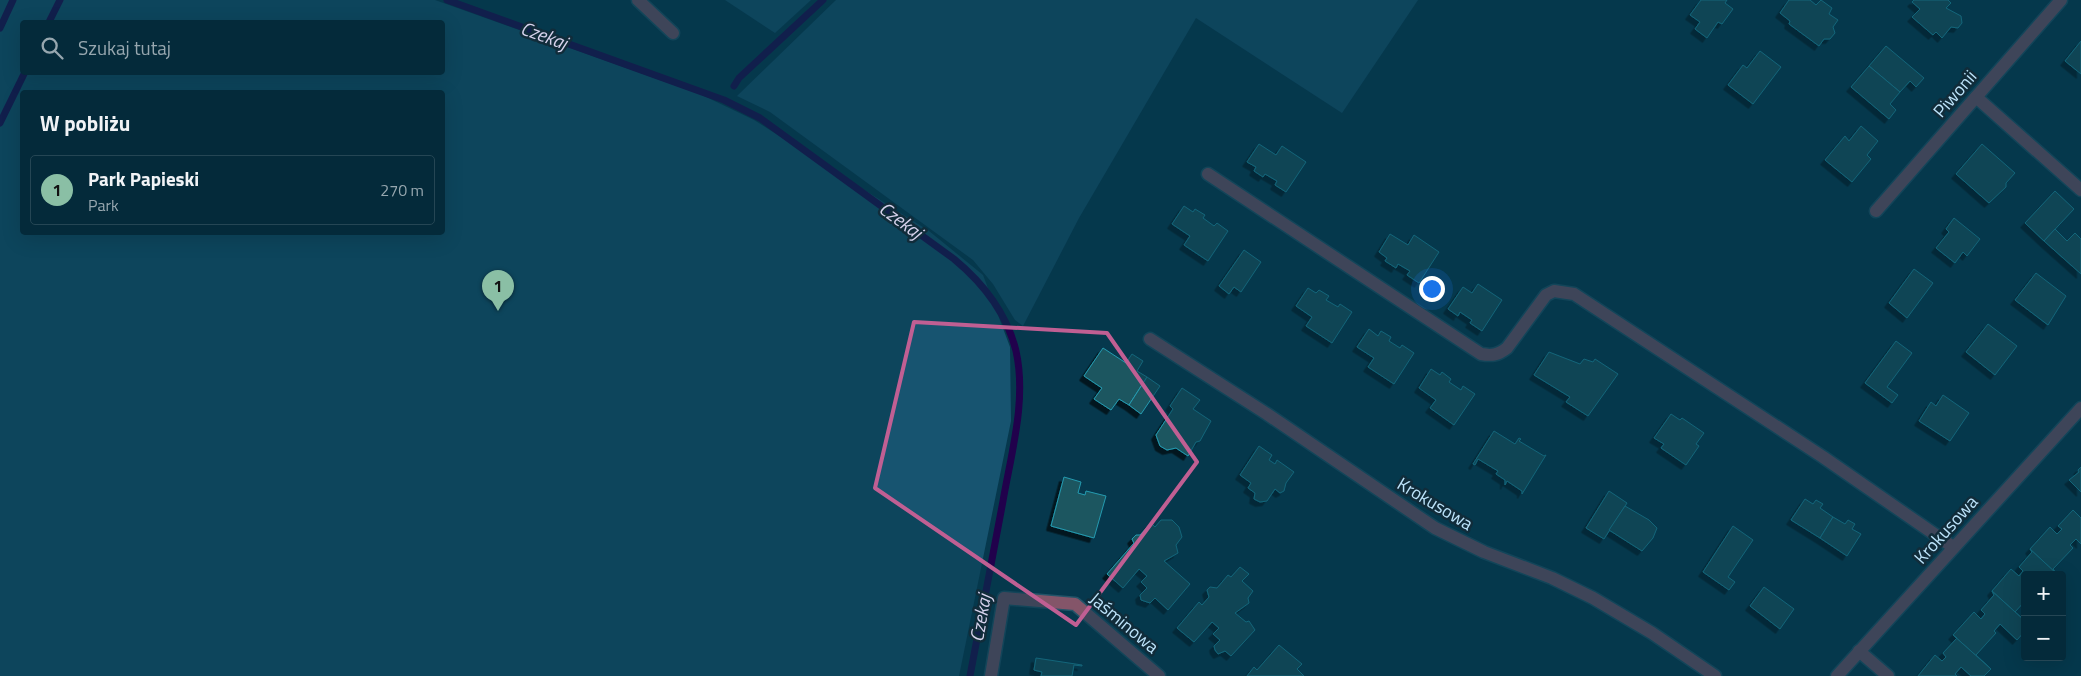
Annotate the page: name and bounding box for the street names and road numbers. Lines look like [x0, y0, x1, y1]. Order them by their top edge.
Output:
street label: Piwonii [1926, 64, 1983, 123]
street label: Krokusowa [1392, 470, 1478, 537]
street label: Krokusowa [1907, 489, 1984, 570]
street label: Jaśminowa [1084, 585, 1165, 660]

